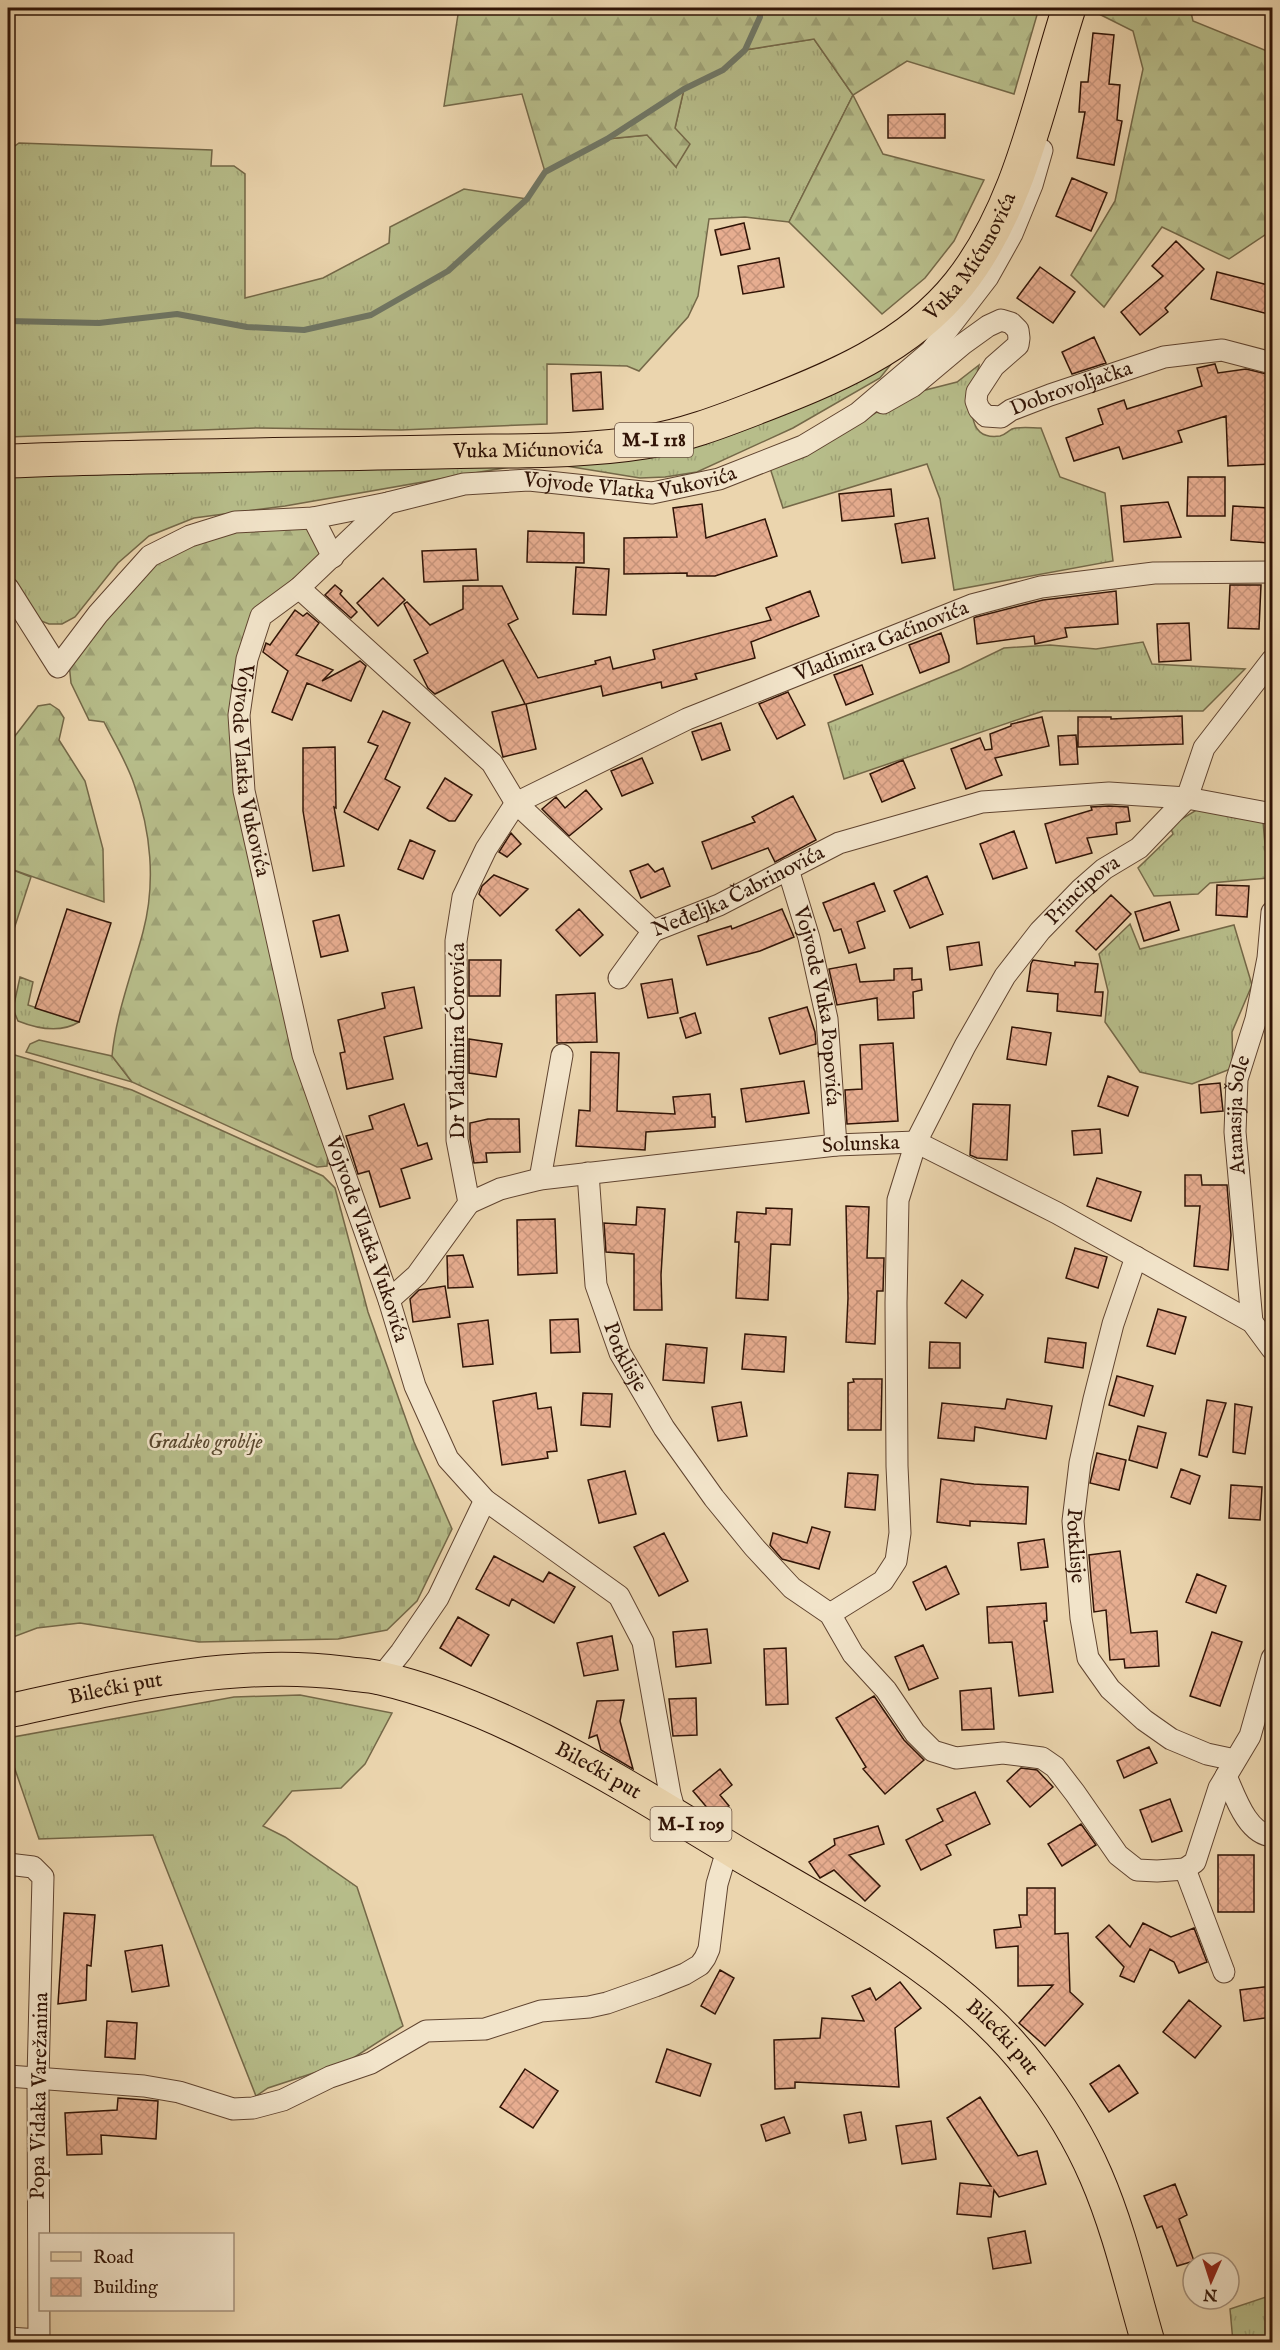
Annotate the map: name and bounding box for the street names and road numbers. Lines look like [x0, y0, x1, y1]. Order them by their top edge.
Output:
street label: Vuka Mićunovića [918, 188, 1023, 327]
street label: Dobrovoljačka [1006, 355, 1137, 423]
road number: M-I 118 [615, 423, 693, 457]
street label: Vuka Mićunovića [452, 434, 605, 465]
street label: Vojvode Vlatka Vukovića [521, 460, 741, 507]
street label: Vladimira Gaćinovića [790, 594, 973, 688]
street label: Vojvode Vlatka Vukovića [225, 661, 276, 880]
street label: Neđeljka Čabrinovića [648, 839, 830, 943]
street label: Principova [1040, 849, 1126, 931]
street label: Vojvode Vuka Popovića [786, 902, 847, 1108]
street label: Dr Vladimira Ćorovića [444, 942, 472, 1139]
street label: Atanasija Šole [1221, 1052, 1257, 1177]
street label: Solunska [821, 1129, 901, 1160]
street label: Vojvode Vlatka Vukovića [319, 1132, 415, 1346]
street label: Potklisje [597, 1318, 654, 1397]
street label: Potklisje [1059, 1507, 1092, 1585]
street label: Bilećki put [66, 1666, 164, 1711]
street label: Bilećki put [550, 1736, 646, 1806]
road number: M-I 109 [650, 1807, 732, 1841]
street label: Popa Vidaka Varežanina [25, 1991, 55, 2200]
street label: Bilećki put [960, 1993, 1045, 2080]

